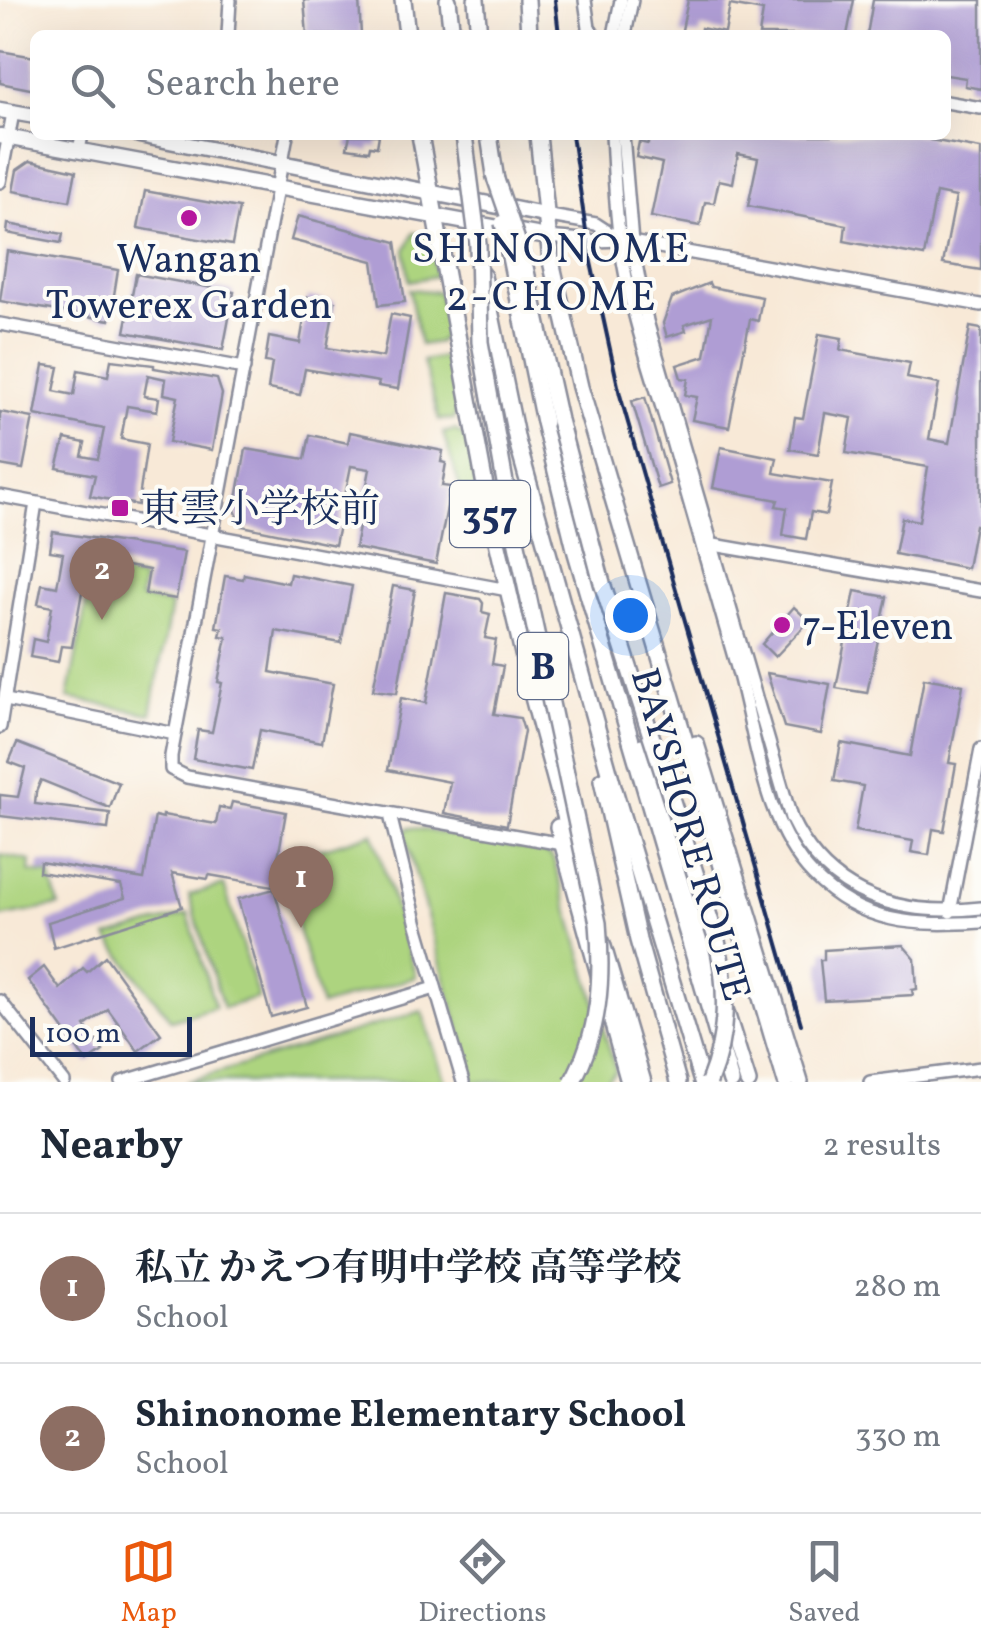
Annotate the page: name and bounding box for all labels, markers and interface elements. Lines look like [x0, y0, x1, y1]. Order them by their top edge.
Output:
search box [30, 30, 951, 140]
icon: search [65, 58, 120, 113]
text: Search here [145, 59, 340, 112]
marker: Wangan Towerex Garden [178, 207, 200, 229]
district label: SHINONOME 2-CHOME [412, 222, 692, 329]
place label: Wangan Towerex Garden [46, 234, 332, 336]
road number: 357 [450, 481, 530, 547]
place label: 東雲小学校前 [140, 484, 380, 540]
marker: 東雲小学校前 [109, 497, 131, 519]
pin: 2 [70, 538, 134, 620]
your location [605, 590, 656, 641]
place label: 7-Eleven [802, 601, 953, 657]
marker: 7-Eleven [771, 614, 793, 636]
road number: B [518, 633, 568, 699]
street label: BAYSHORE ROUTE [614, 662, 762, 1008]
pin: 1 [268, 846, 334, 928]
scale bar [30, 1012, 192, 1056]
text: 100 m [45, 1015, 120, 1054]
text: Nearby [40, 1118, 183, 1177]
text: 2 results [823, 1125, 941, 1169]
text: 私立 かえつ有明中学校 高等学校 [135, 1244, 681, 1297]
text: 1 [66, 1266, 79, 1310]
text: 280 m [854, 1266, 941, 1310]
text: School [135, 1297, 229, 1341]
text: Shinonome Elementary School [135, 1390, 686, 1443]
text: 2 [64, 1416, 81, 1460]
text: 330 m [855, 1416, 941, 1460]
text: School [135, 1443, 229, 1487]
tab: Map [121, 1534, 177, 1633]
tab: Directions [418, 1534, 547, 1633]
tab: Saved [788, 1534, 860, 1633]

